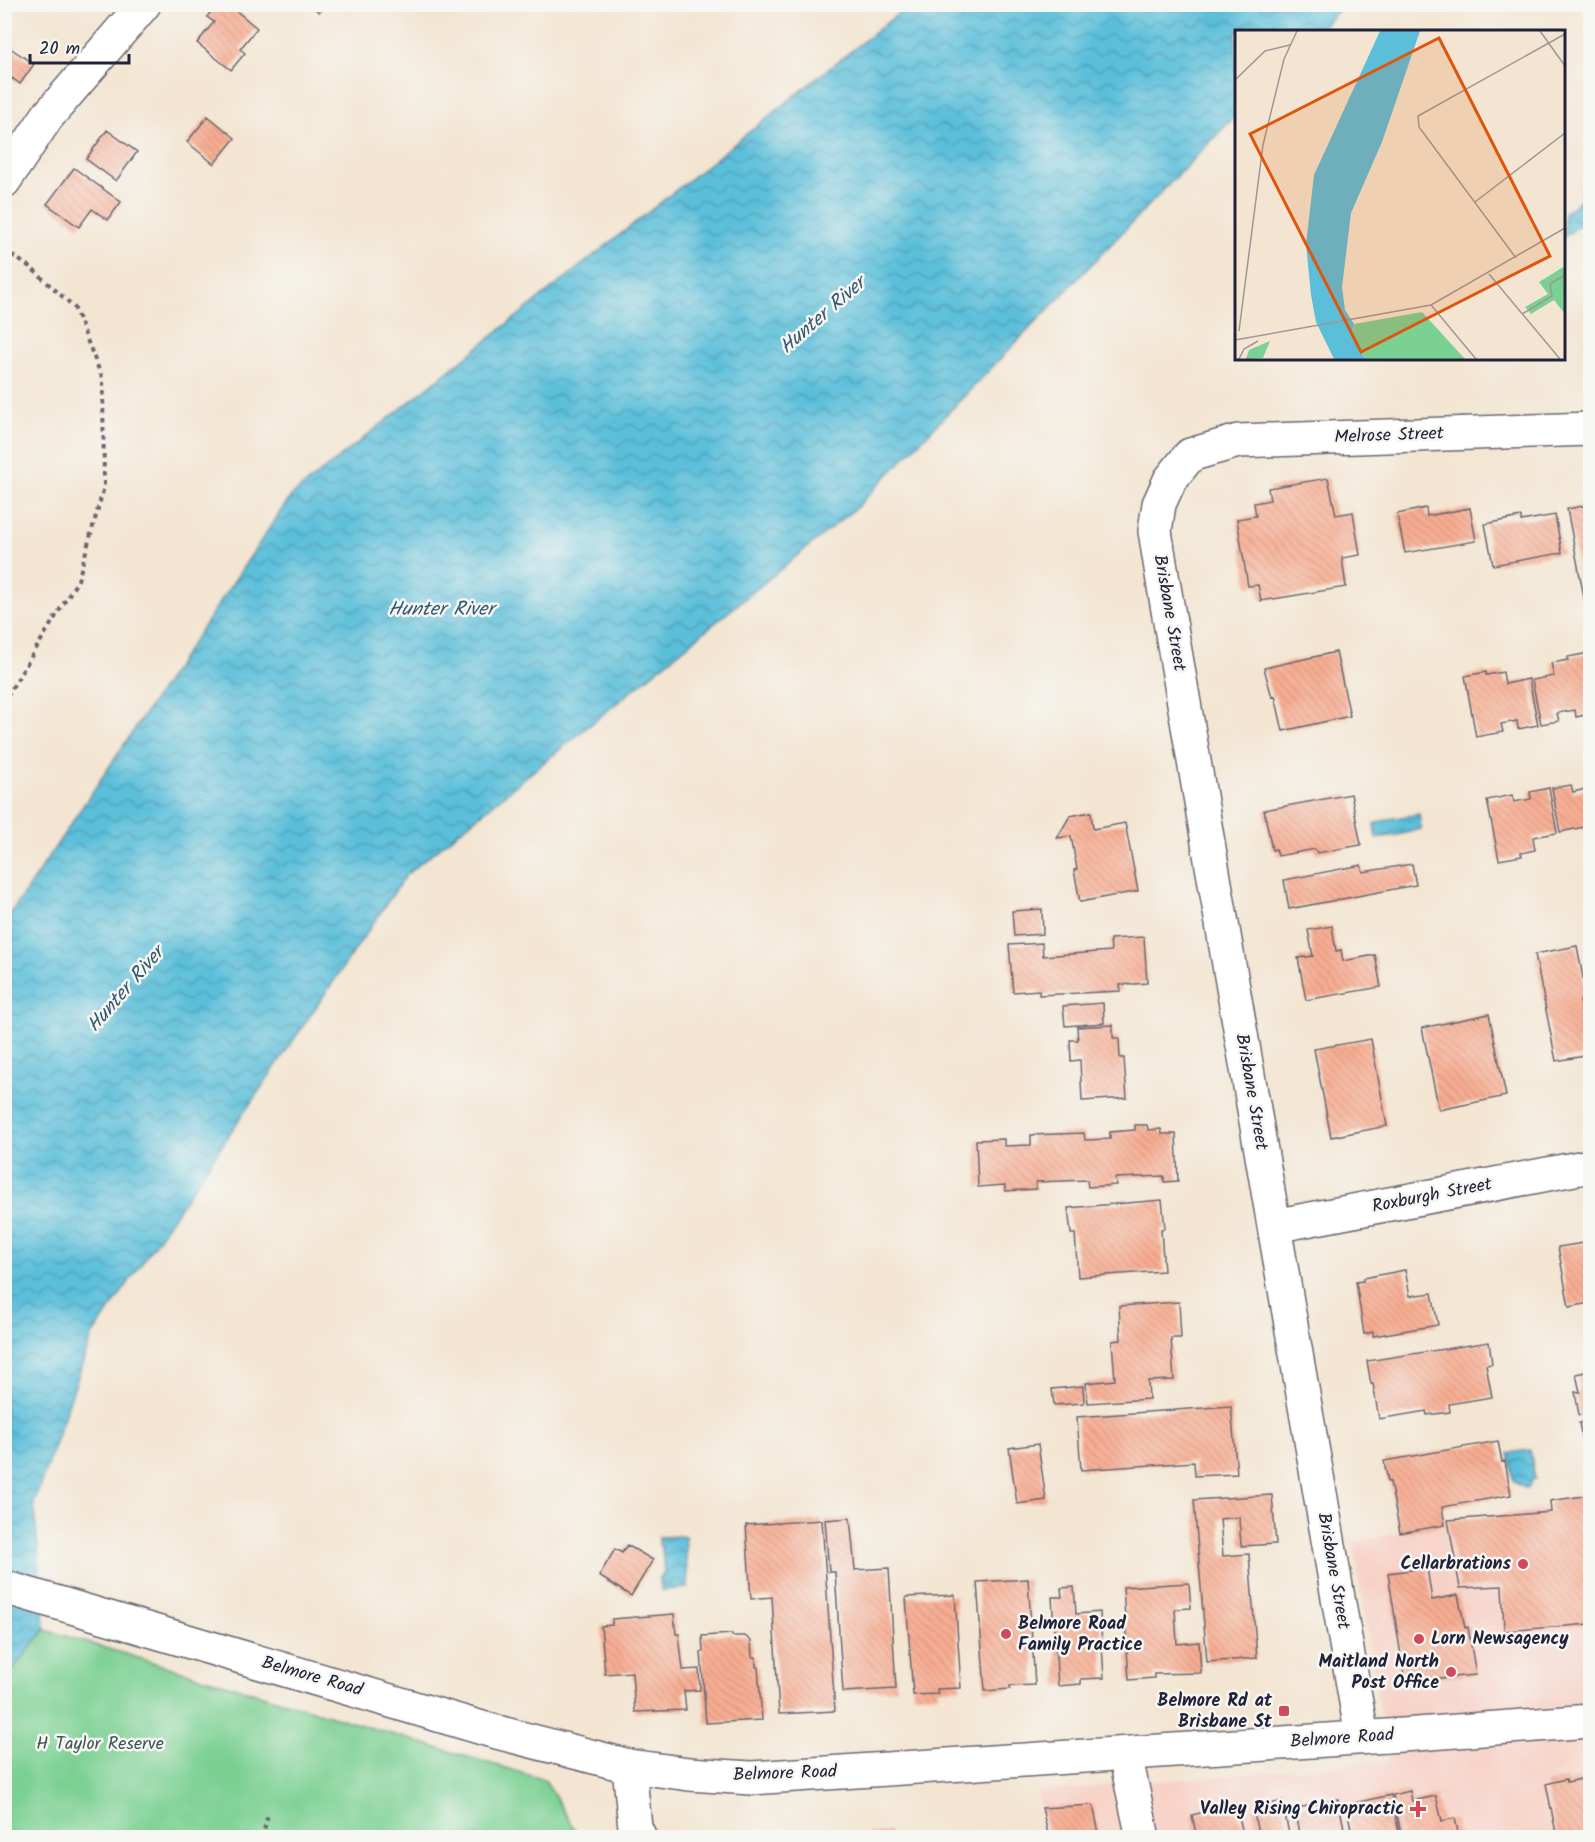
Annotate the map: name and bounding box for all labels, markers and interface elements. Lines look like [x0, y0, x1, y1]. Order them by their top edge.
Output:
scale bar [30, 27, 129, 65]
inset map [1235, 30, 1565, 360]
text: 20 m [39, 35, 80, 64]
water label: Hunter River [773, 266, 877, 363]
street label: Melrose Street [1334, 420, 1445, 452]
street label: Brisbane Street [1144, 552, 1194, 675]
water label: Hunter River [388, 594, 498, 626]
water label: Hunter River [79, 936, 176, 1040]
street label: Brisbane Street [1226, 1031, 1276, 1154]
street label: Roxburgh Street [1370, 1170, 1495, 1222]
street label: Brisbane Street [1308, 1510, 1358, 1633]
place label: Cellarbrations [1401, 1550, 1512, 1579]
marker: Cellarbrations [1516, 1557, 1530, 1571]
place label: Belmore Road Family Practice [1018, 1610, 1142, 1660]
place label: Lorn Newsagency [1431, 1625, 1569, 1654]
marker: Belmore Road Family Practice [999, 1627, 1013, 1641]
marker: Lorn Newsagency [1412, 1632, 1426, 1646]
place label: Maitland North Post Office [1319, 1648, 1439, 1698]
street label: Belmore Road [258, 1649, 367, 1706]
marker: Maitland North Post Office [1444, 1665, 1458, 1679]
place label: Belmore Rd at Brisbane St [1157, 1687, 1273, 1737]
marker: Belmore Rd at Brisbane St [1277, 1704, 1291, 1718]
street label: Belmore Road [1289, 1721, 1396, 1757]
park label: H Taylor Reserve [36, 1730, 164, 1759]
street label: Belmore Road [733, 1758, 838, 1790]
place label: Valley Rising Chiropractic [1200, 1795, 1404, 1824]
marker: Valley Rising Chiropractic [1409, 1800, 1427, 1818]

